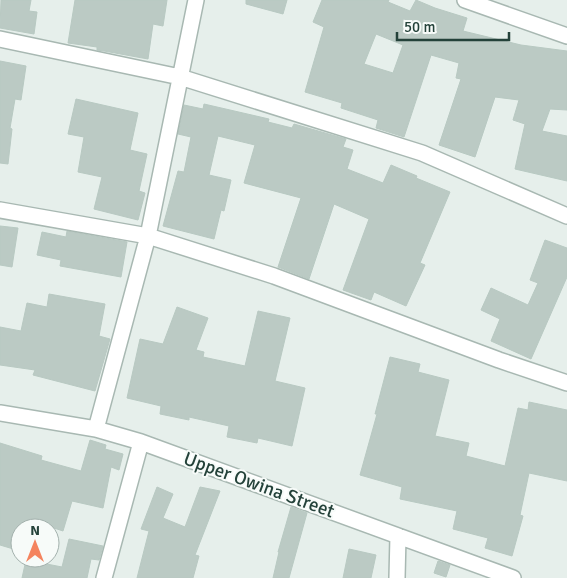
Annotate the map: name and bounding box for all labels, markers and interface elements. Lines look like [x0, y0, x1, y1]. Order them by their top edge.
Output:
scale bar [397, 10, 510, 42]
text: 50 m [404, 18, 435, 36]
street label: Upper Owina Street [180, 447, 338, 524]
north arrow [10, 518, 60, 568]
text: N [30, 522, 40, 539]

